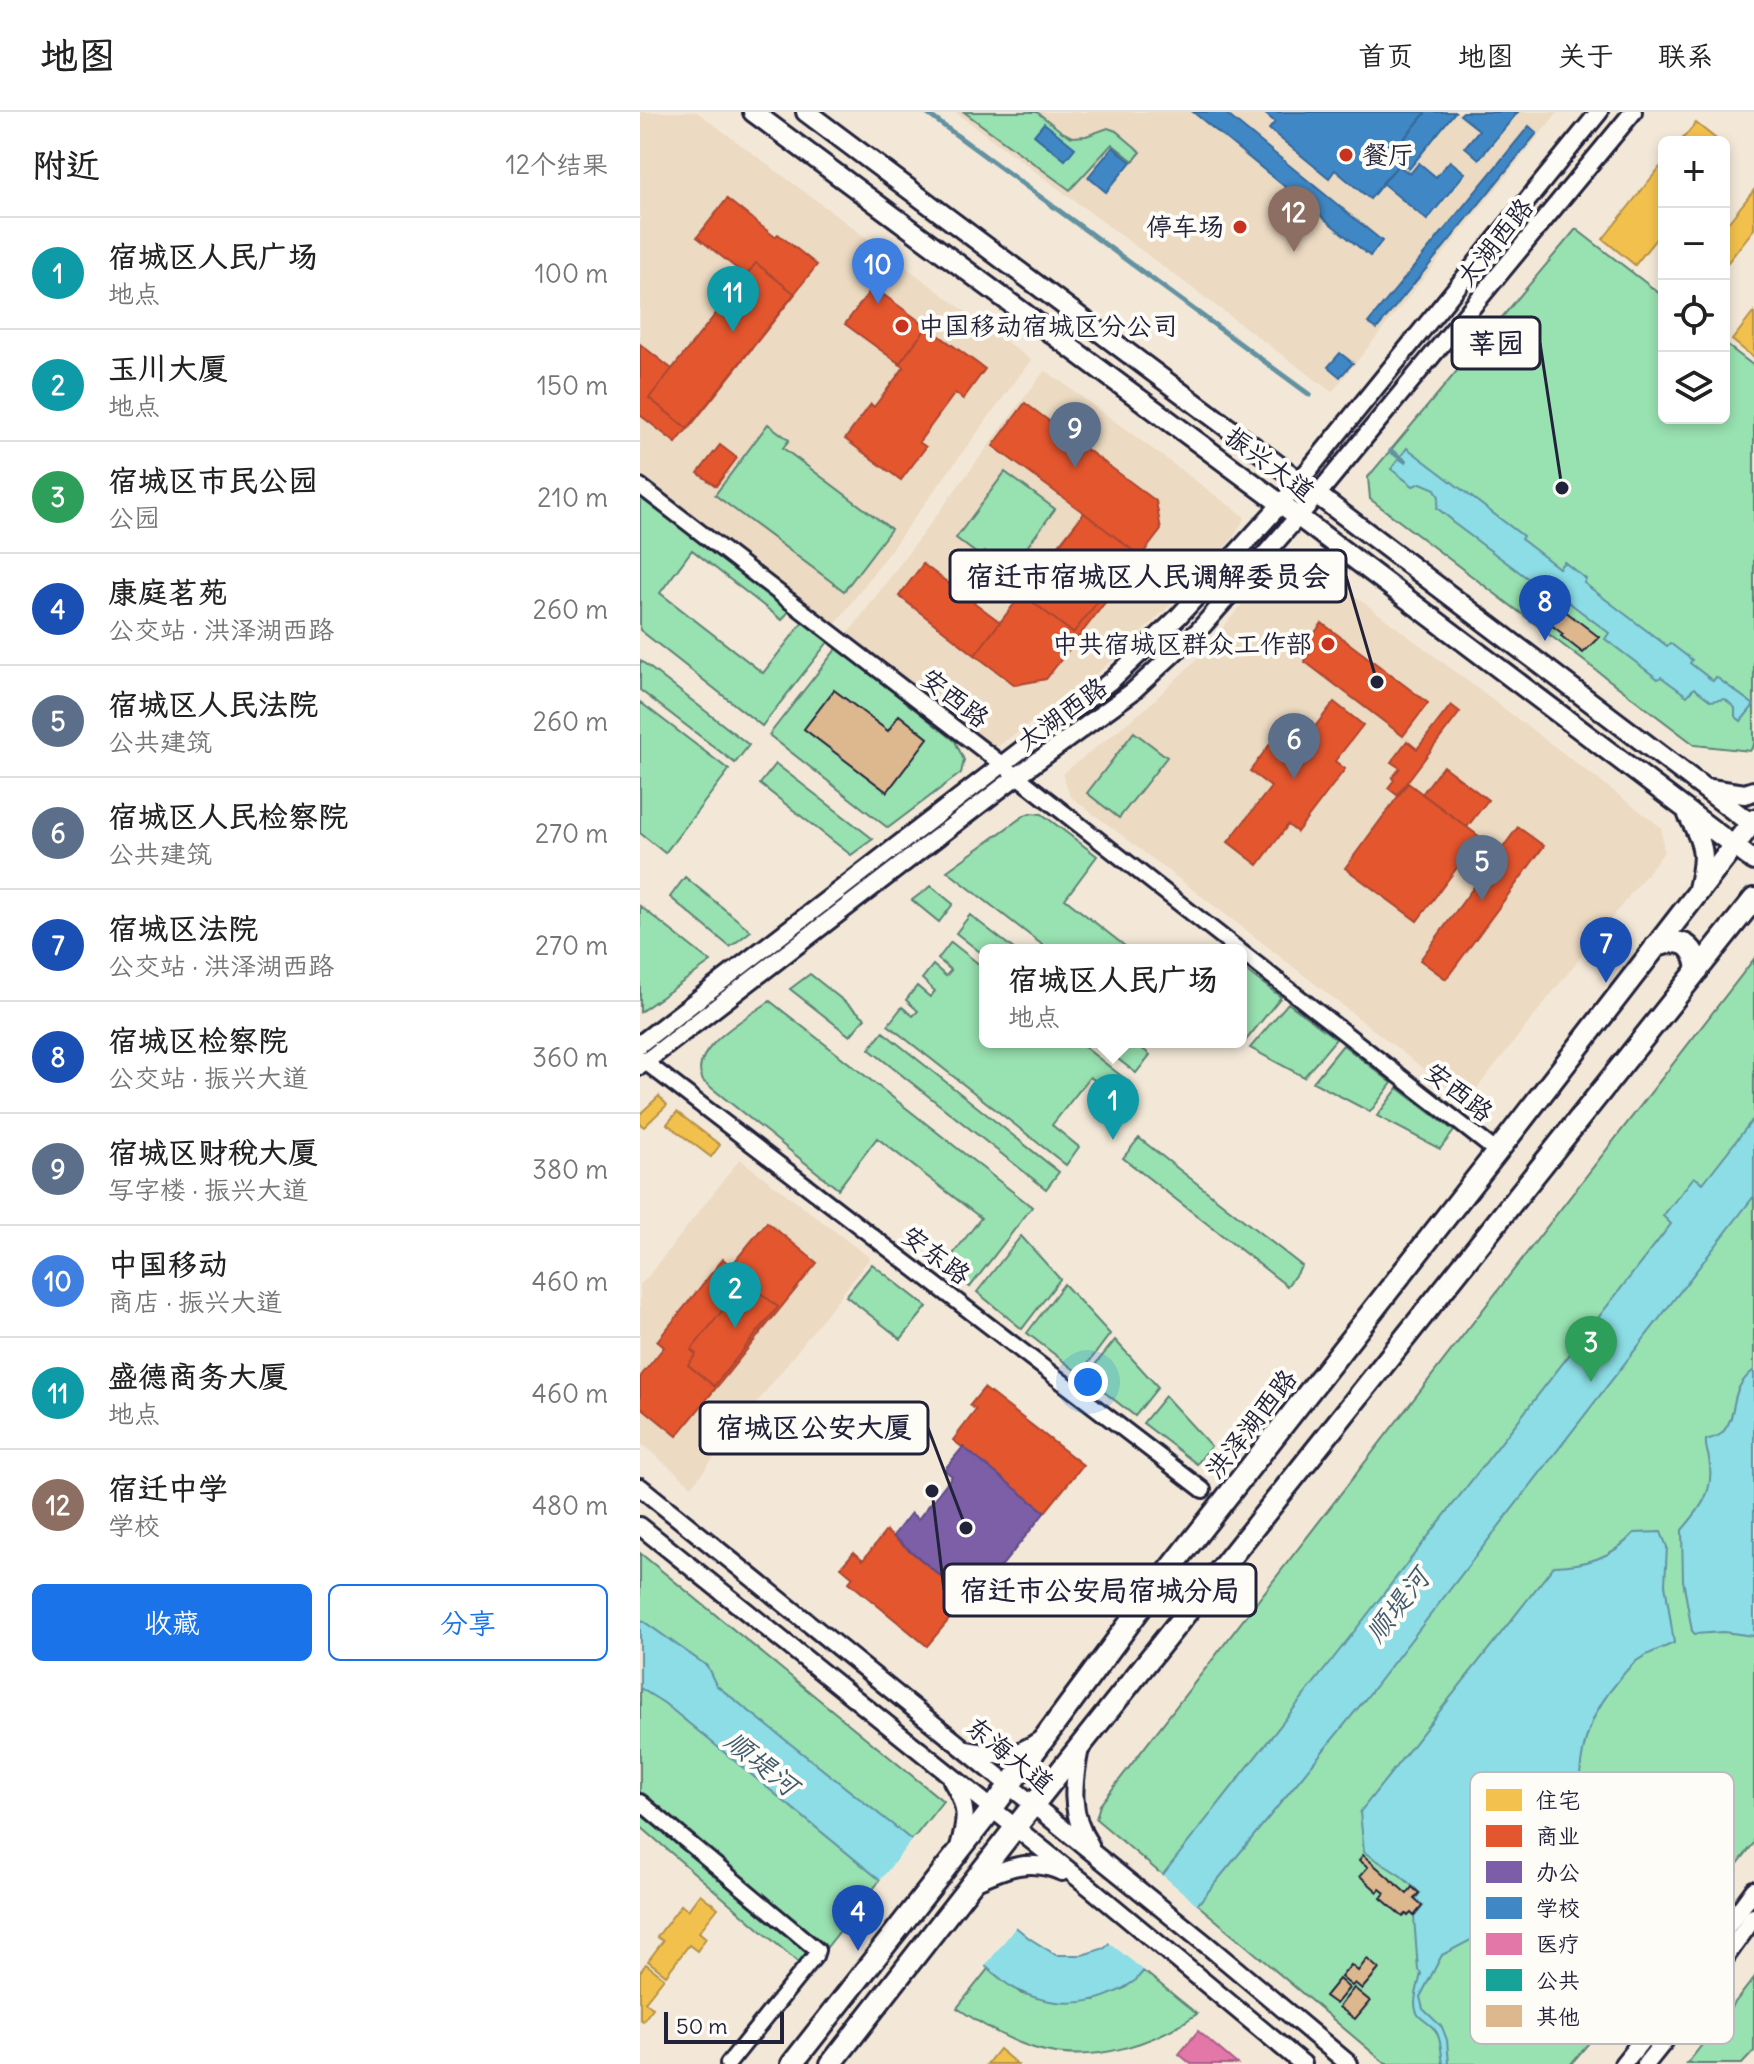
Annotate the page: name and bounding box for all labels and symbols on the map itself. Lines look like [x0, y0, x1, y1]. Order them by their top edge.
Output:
place label: 餐厅 [1362, 138, 1414, 171]
marker: 餐厅 [1337, 146, 1355, 164]
pin: 12 [1268, 186, 1320, 252]
street label: 太湖西路 [1449, 191, 1540, 292]
place label: 停车场 [1146, 210, 1224, 243]
marker: 停车场 [1231, 218, 1249, 236]
pin: 10 [852, 238, 904, 304]
pin: 11 [707, 266, 759, 332]
place label: 中国移动宿城区分公司 [918, 309, 1178, 342]
marker: 中国移动宿城区分公司 [893, 317, 911, 335]
callout: 莘园 [1452, 317, 1540, 369]
text: 莘园 [1468, 325, 1524, 361]
pin: 9 [1049, 402, 1101, 468]
street label: 振兴大道 [1219, 419, 1322, 508]
callout: 宿迁市宿城区人民调解委员会 [950, 550, 1346, 602]
text: 宿迁市宿城区人民调解委员会 [966, 558, 1330, 594]
pin: 8 [1519, 575, 1571, 641]
place label: 中共宿城区群众工作部 [1052, 627, 1312, 660]
marker: 中共宿城区群众工作部 [1319, 635, 1337, 653]
street label: 安西路 [914, 661, 996, 735]
street label: 太湖西路 [1010, 670, 1113, 758]
pin: 6 [1268, 713, 1320, 779]
pin: 5 [1456, 835, 1508, 901]
pin: 7 [1580, 917, 1632, 983]
street label: 安西路 [1418, 1055, 1500, 1129]
pin: 1 [1087, 1074, 1139, 1140]
street label: 安东路 [895, 1218, 977, 1291]
pin: 2 [709, 1262, 761, 1328]
pin: 3 [1565, 1316, 1617, 1382]
your location [1068, 1362, 1108, 1402]
street label: 洪泽湖西路 [1198, 1362, 1304, 1485]
callout: 宿城区公安大厦 [700, 1402, 928, 1454]
text: 宿城区公安大厦 [716, 1409, 912, 1445]
water label: 顺堤河 [1357, 1558, 1439, 1649]
callout: 宿迁市公安局宿城分局 [944, 1564, 1256, 1616]
text: 宿迁市公安局宿城分局 [960, 1572, 1240, 1608]
street label: 东海大道 [960, 1709, 1061, 1800]
water label: 顺堤河 [718, 1723, 809, 1806]
legend [1470, 1772, 1734, 2044]
text: 住宅 [1536, 1786, 1580, 1814]
text: 商业 [1536, 1822, 1580, 1850]
text: 办公 [1536, 1858, 1580, 1886]
pin: 4 [832, 1885, 884, 1951]
text: 学校 [1536, 1894, 1580, 1922]
text: 医疗 [1536, 1930, 1580, 1958]
text: 公共 [1536, 1966, 1580, 1994]
text: 其他 [1536, 2002, 1580, 2030]
scale bar [664, 2008, 784, 2044]

